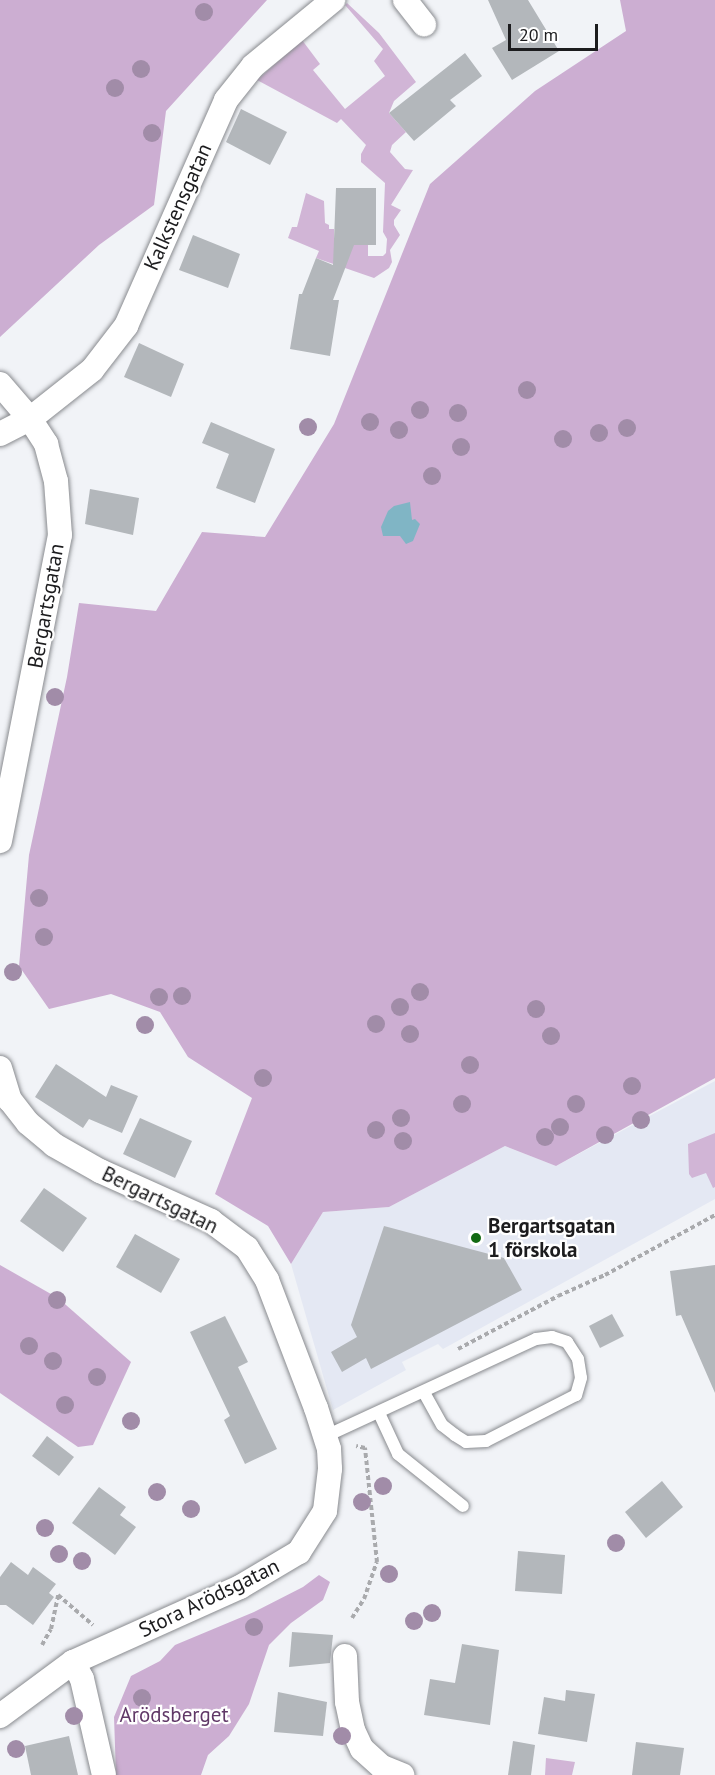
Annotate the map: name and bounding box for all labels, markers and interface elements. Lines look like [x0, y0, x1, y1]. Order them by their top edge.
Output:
scale bar [511, 12, 601, 50]
text: 20 m [519, 23, 558, 46]
street label: Kalkstensgatan [139, 140, 217, 274]
street label: Bergartsgatan [23, 542, 69, 670]
street label: Bergartsgatan [98, 1161, 222, 1239]
place label: Bergartsgatan 1 förskola [488, 1213, 615, 1263]
marker: Bergartsgatan 1 förskola [469, 1231, 483, 1245]
street label: Stora Arödsgatan [134, 1553, 284, 1643]
park label: Arödsberget [119, 1702, 229, 1728]

